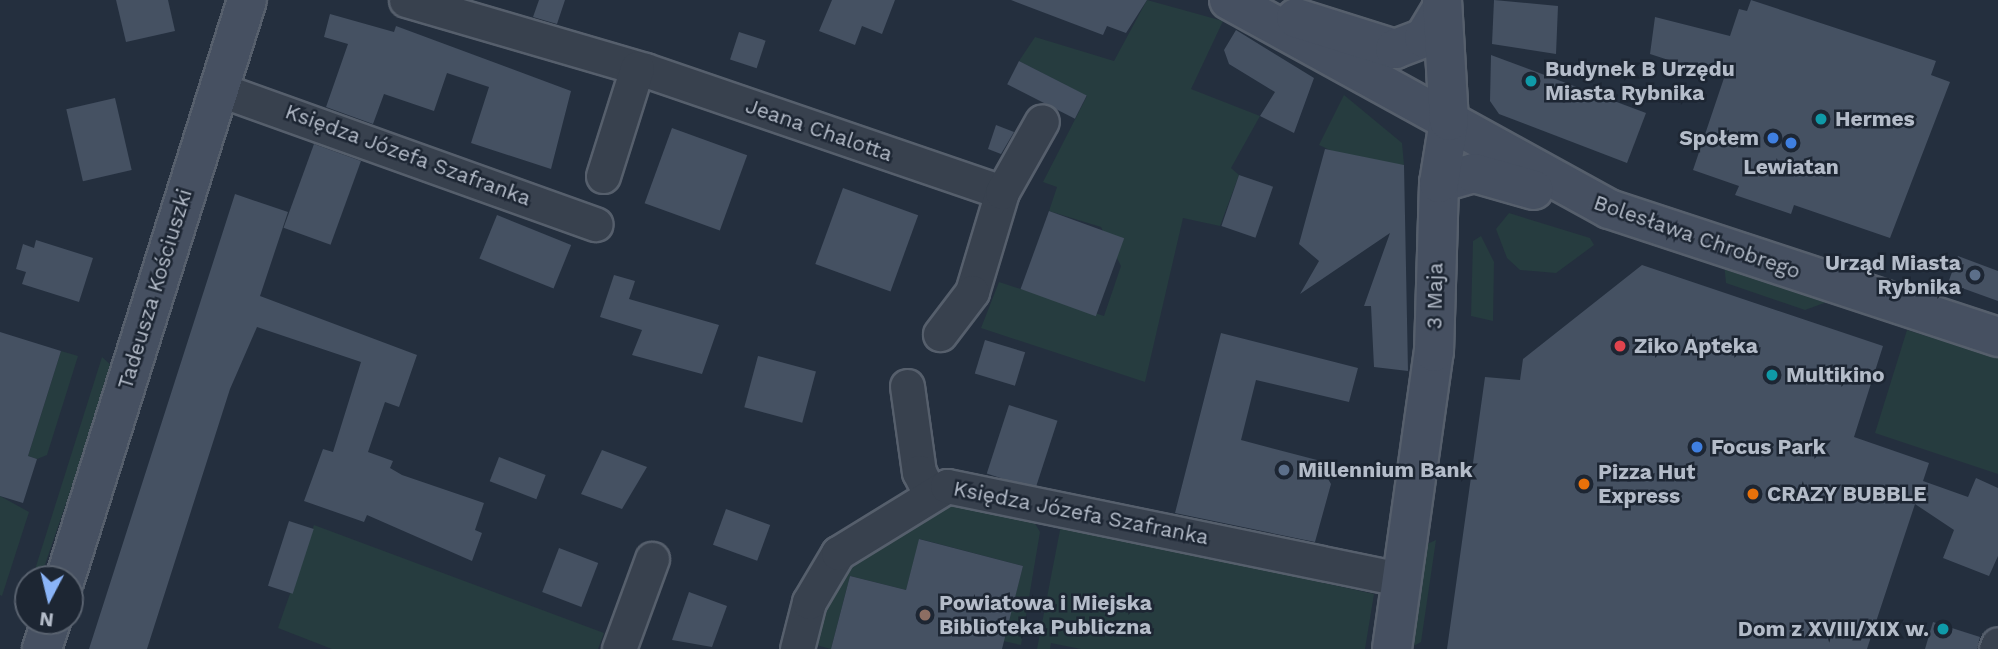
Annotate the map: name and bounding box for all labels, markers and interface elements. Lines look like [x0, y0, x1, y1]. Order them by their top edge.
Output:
place label: Budynek B Urzędu Miasta Rybnika [1545, 56, 1735, 106]
marker: Budynek B Urzędu Miasta Rybnika [1523, 73, 1539, 89]
street label: Jeana Chalotta [742, 93, 896, 167]
street label: Księdza Józefa Szafranka [281, 99, 535, 211]
place label: Hermes [1835, 106, 1915, 132]
marker: Hermes [1813, 111, 1829, 127]
place label: Społem [1679, 125, 1759, 151]
marker: Społem [1765, 130, 1781, 146]
marker: Lewiatan [1783, 135, 1799, 151]
place label: Lewiatan [1743, 154, 1839, 180]
street label: Tadeusza Kościuszki [112, 186, 198, 392]
street label: Bolesława Chrobrego [1590, 190, 1804, 284]
place label: Urząd Miasta Rybnika [1825, 250, 1961, 300]
street label: 3 Maja [1422, 263, 1448, 329]
marker: Urząd Miasta Rybnika [1967, 267, 1983, 283]
place label: Ziko Apteka [1634, 333, 1758, 359]
marker: Ziko Apteka [1612, 338, 1628, 354]
place label: Multikino [1786, 362, 1885, 388]
marker: Multikino [1764, 367, 1780, 383]
place label: Focus Park [1711, 434, 1826, 460]
marker: Focus Park [1689, 439, 1705, 455]
place label: Millennium Bank [1298, 457, 1473, 483]
place label: Pizza Hut Express [1598, 459, 1696, 509]
marker: Millennium Bank [1276, 462, 1292, 478]
street label: Księdza Józefa Szafranka [951, 476, 1211, 550]
marker: Pizza Hut Express [1576, 476, 1592, 492]
place label: CRAZY BUBBLE [1767, 481, 1927, 507]
marker: CRAZY BUBBLE [1745, 486, 1761, 502]
north arrow [14, 565, 84, 635]
place label: Powiatowa i Miejska Biblioteka Publiczna [939, 590, 1152, 640]
text: N [38, 607, 55, 632]
marker: Powiatowa i Miejska Biblioteka Publiczna [917, 607, 933, 623]
place label: Dom z XVIII/XIX w. [1737, 616, 1929, 642]
marker: Dom z XVIII/XIX w. [1935, 621, 1951, 637]

